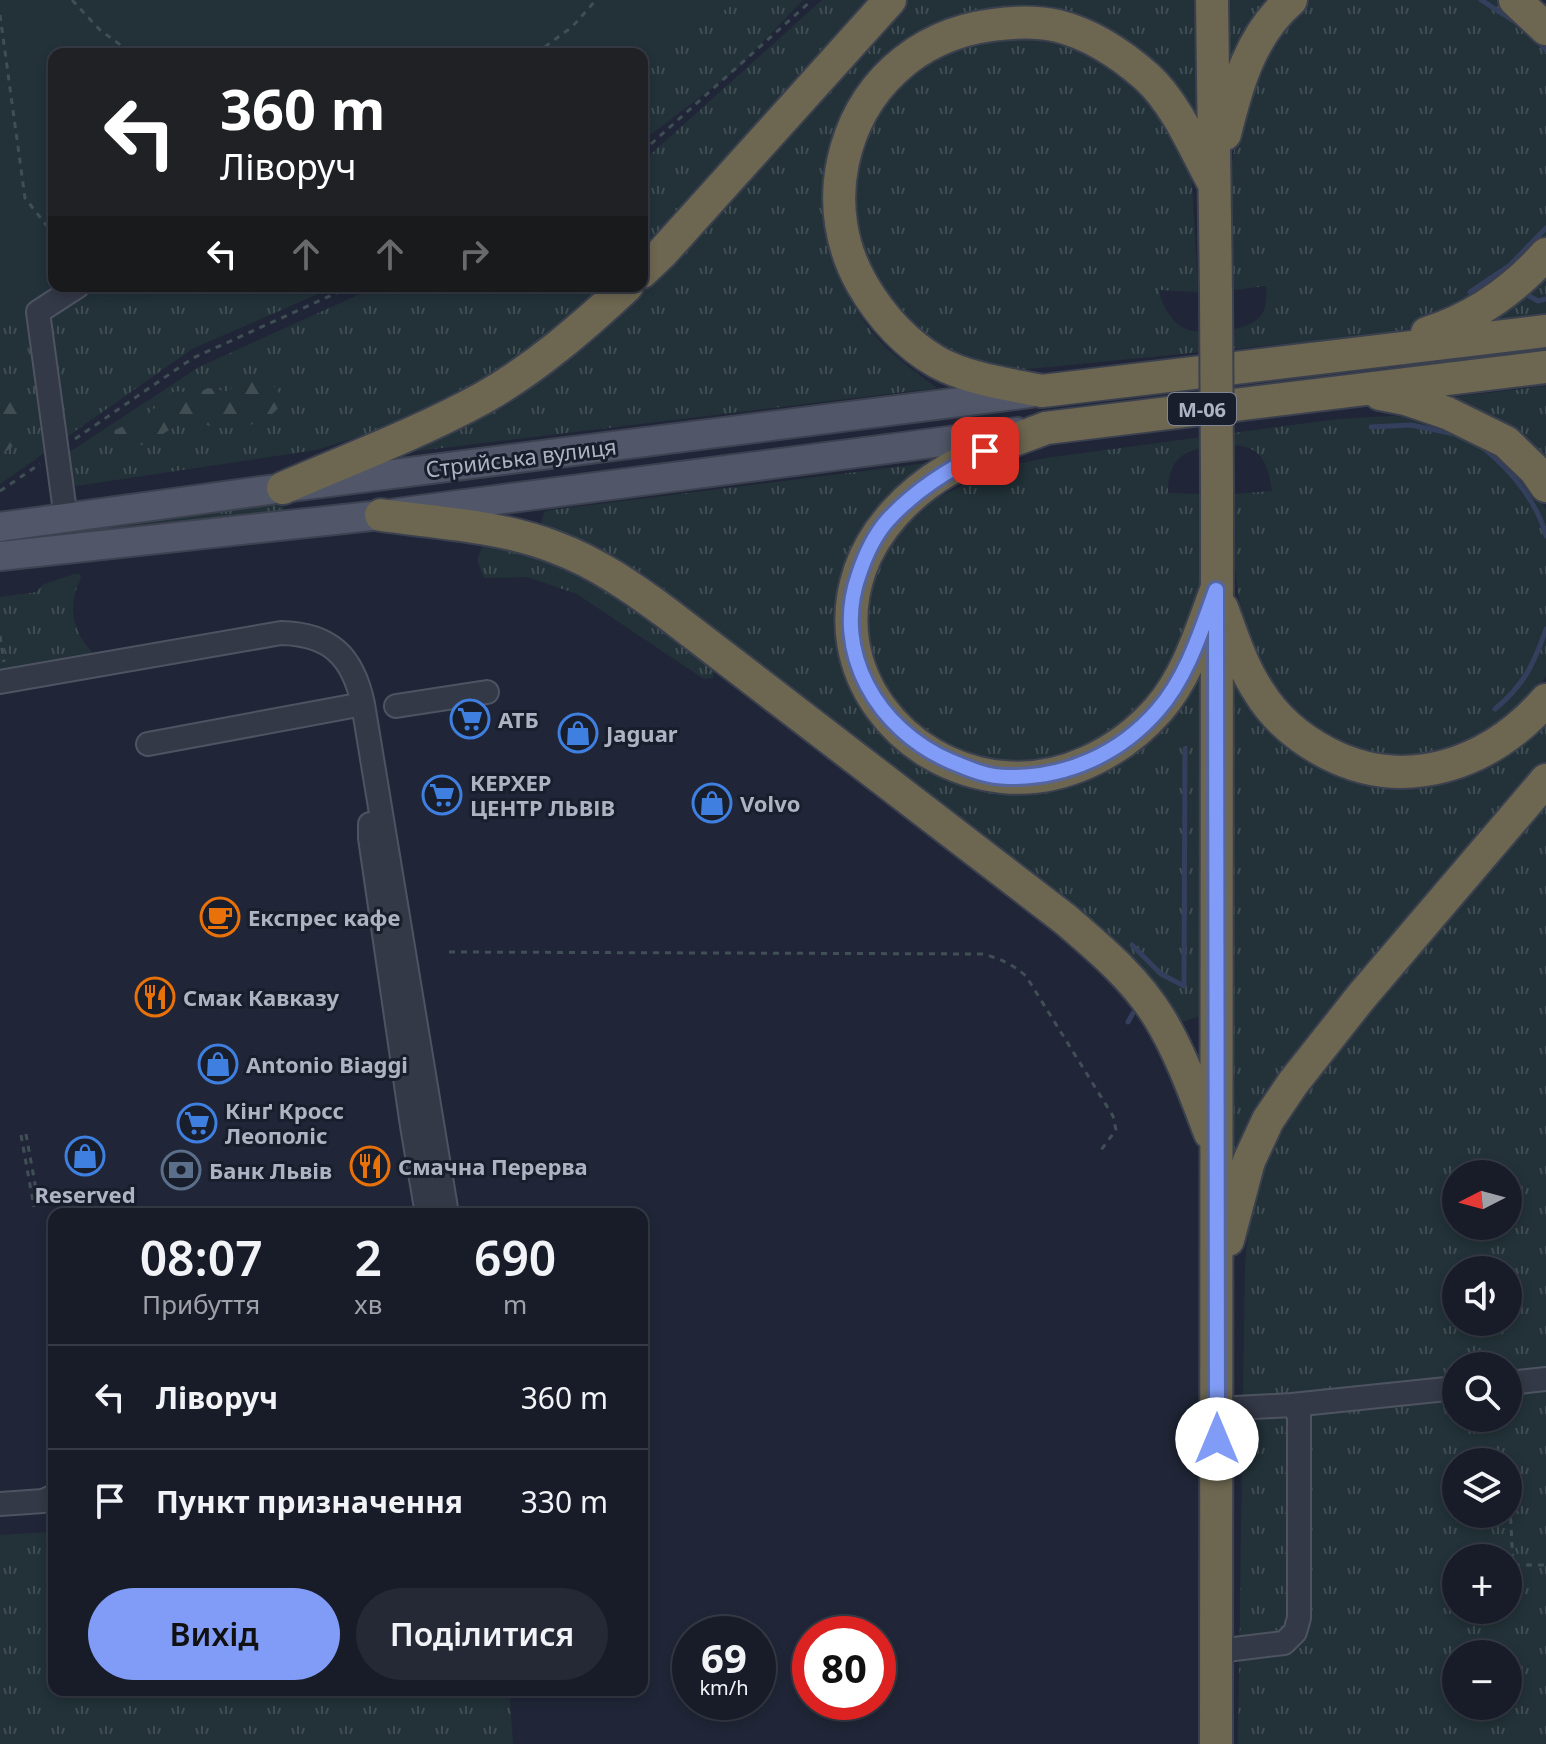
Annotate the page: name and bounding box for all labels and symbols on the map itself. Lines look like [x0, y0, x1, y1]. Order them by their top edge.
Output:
road number: М-06 [1168, 393, 1236, 425]
pin [951, 417, 1019, 485]
street label: Стрийська вулиця [424, 430, 618, 484]
supermarket icon: АТБ [449, 698, 491, 740]
place label: АТБ [498, 704, 539, 734]
shop icon: Jaguar [557, 712, 599, 754]
place label: Jaguar [604, 718, 678, 748]
place label: КЕРХЕР ЦЕНТР ЛЬВІВ [470, 767, 615, 822]
supermarket icon: КЕРХЕР ЦЕНТР ЛЬВІВ [421, 774, 463, 816]
shop icon: Volvo [691, 782, 733, 824]
place label: Volvo [740, 788, 800, 818]
cafe icon: Експрес кафе [199, 896, 241, 938]
place label: Експрес кафе [248, 902, 400, 932]
restaurant icon: Смак Кавказу [134, 976, 176, 1018]
place label: Смак Кавказу [183, 982, 340, 1012]
shop icon: Antonio Biaggi [197, 1043, 239, 1085]
place label: Antonio Biaggi [246, 1049, 408, 1079]
place label: Кінґ Кросс Леополіс [225, 1095, 344, 1150]
supermarket icon: Кінґ Кросс Леополіс [176, 1102, 218, 1144]
shop icon: Reserved [64, 1135, 106, 1177]
restaurant icon: Смачна Перерва [349, 1145, 391, 1187]
bank icon: Банк Львів [160, 1149, 202, 1191]
place label: Смачна Перерва [398, 1151, 588, 1181]
place label: Банк Львів [209, 1155, 332, 1185]
north arrow [1442, 1160, 1522, 1240]
place label: Reserved [34, 1179, 136, 1209]
position arrow [1175, 1397, 1259, 1481]
speed limit sign: 80 [792, 1616, 896, 1720]

